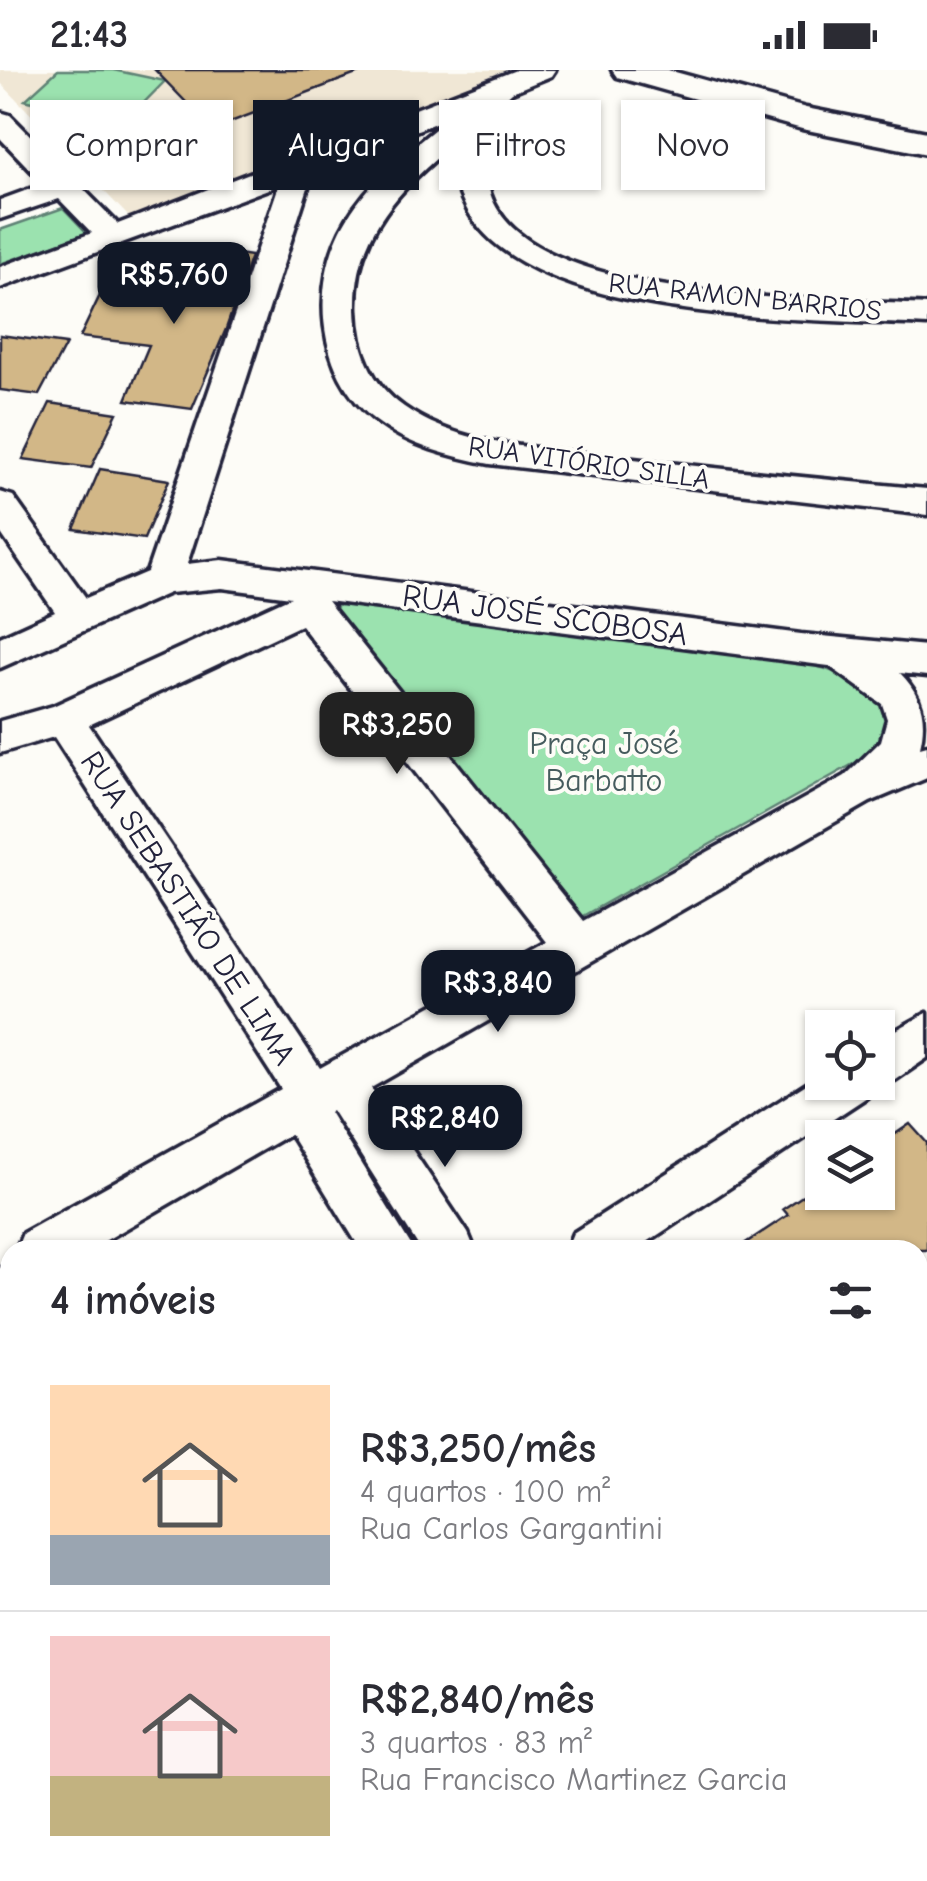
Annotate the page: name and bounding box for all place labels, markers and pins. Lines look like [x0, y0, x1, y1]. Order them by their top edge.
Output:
pin: R$5,760 [82, 242, 266, 327]
pin: R$3,250 [305, 692, 489, 777]
pin: R$3,840 [406, 950, 590, 1035]
pin: R$2,840 [353, 1085, 537, 1170]

